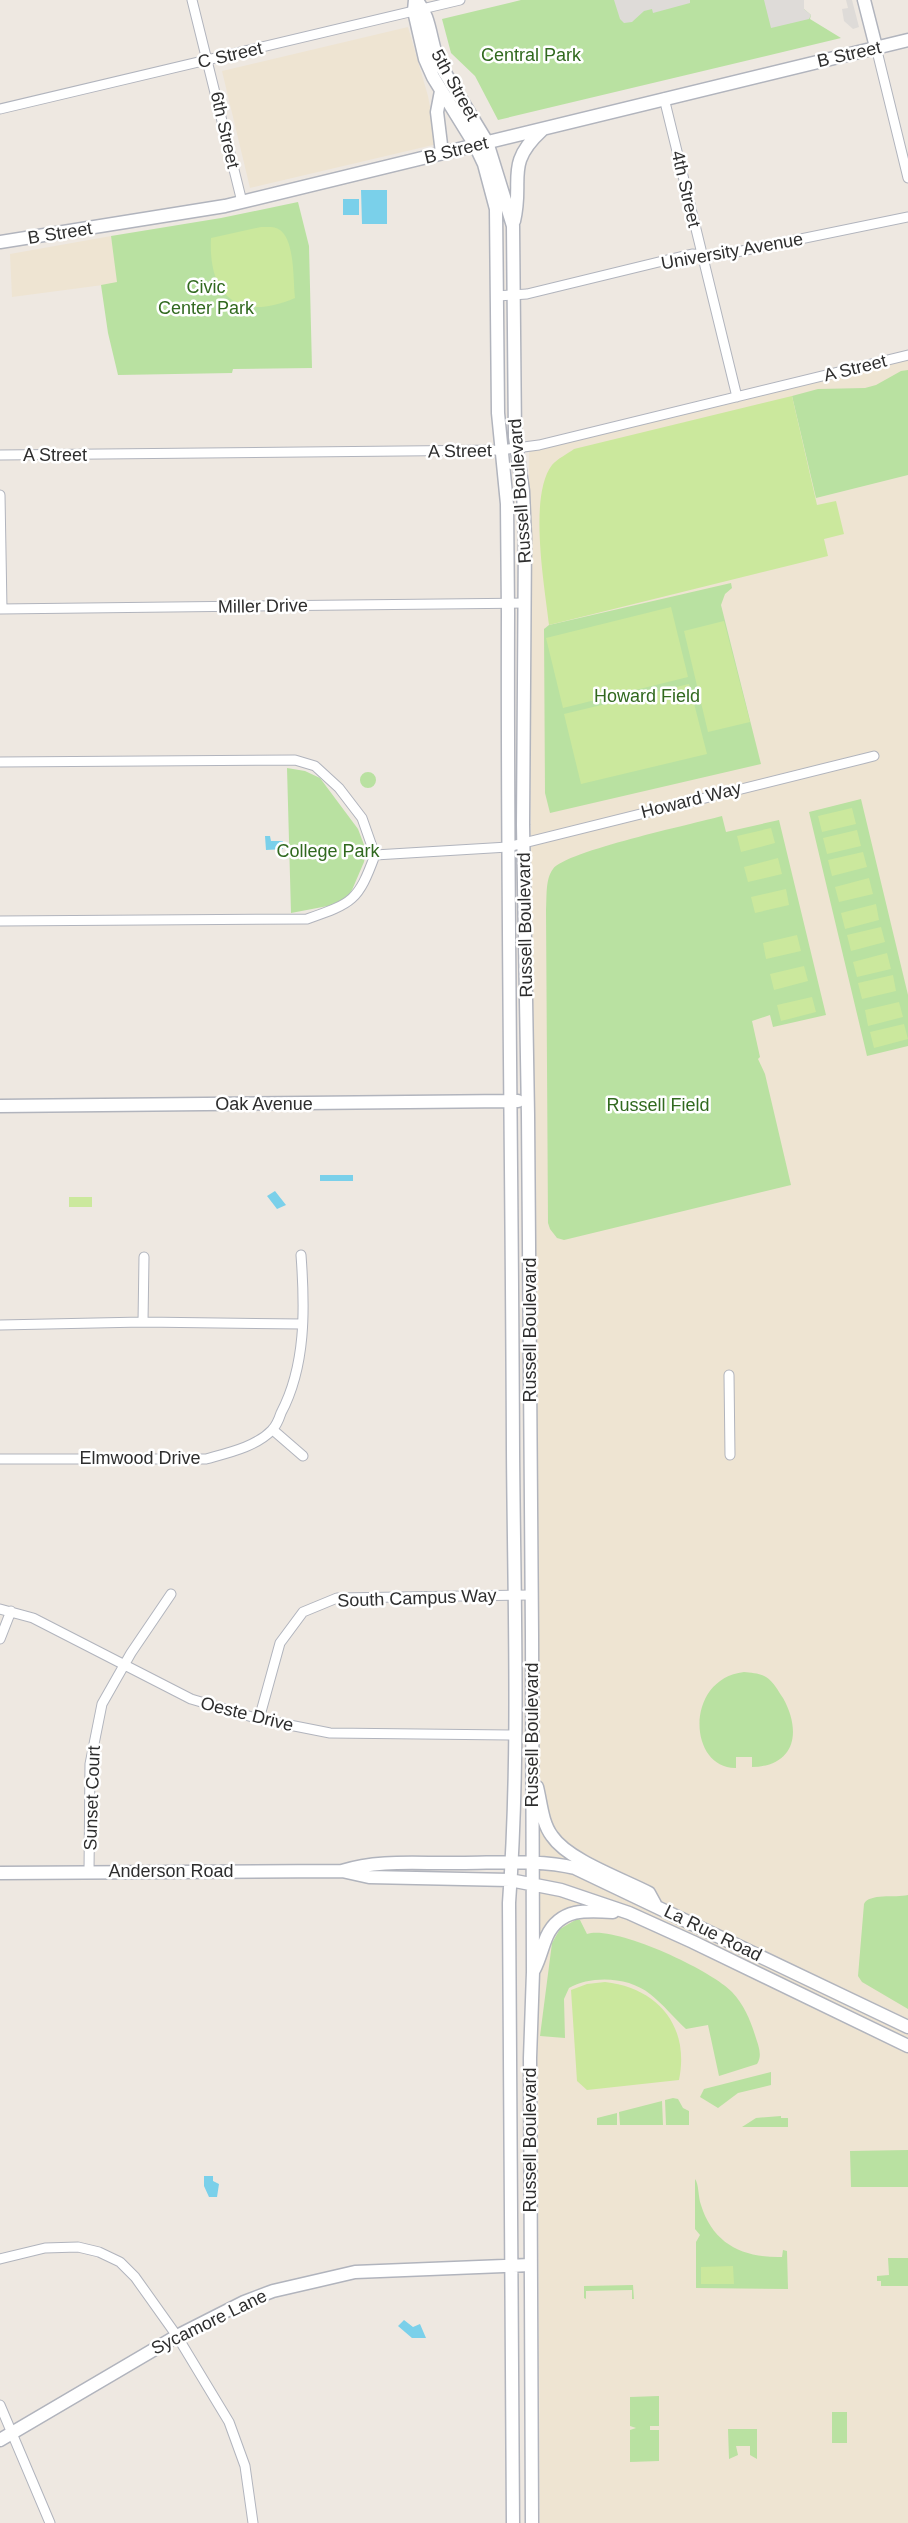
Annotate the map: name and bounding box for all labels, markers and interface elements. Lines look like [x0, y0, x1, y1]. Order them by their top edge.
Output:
street label: B Street [815, 37, 883, 71]
street label: C Street [196, 38, 264, 72]
park label: Central Park [481, 45, 582, 65]
street label: 5th Street [427, 46, 483, 124]
street label: 6th Street [206, 90, 244, 170]
street label: B Street [422, 132, 490, 168]
street label: 4th Street [667, 149, 705, 229]
street label: B Street [26, 218, 94, 248]
street label: University Avenue [659, 229, 805, 273]
park label: Civic Center Park [158, 277, 255, 318]
street label: A Street [822, 351, 888, 385]
street label: Russell Boulevard [505, 418, 535, 564]
street label: A Street [428, 440, 492, 462]
street label: A Street [23, 445, 87, 465]
street label: Miller Drive [218, 595, 308, 617]
park label: Howard Field [594, 686, 700, 706]
street label: Howard Way [639, 778, 743, 822]
park label: College Park [276, 841, 381, 861]
street label: Russell Boulevard [514, 852, 536, 998]
street label: Oak Avenue [215, 1094, 313, 1114]
park label: Russell Field [606, 1095, 710, 1115]
street label: Russell Boulevard [520, 1257, 540, 1403]
street label: Elmwood Drive [79, 1448, 201, 1468]
street label: South Campus Way [337, 1585, 497, 1611]
street label: Russell Boulevard [522, 1662, 542, 1808]
street label: Oeste Drive [198, 1693, 296, 1735]
street label: Sunset Court [80, 1745, 104, 1851]
street label: Anderson Road [108, 1861, 234, 1881]
street label: La Rue Road [661, 1901, 765, 1965]
street label: Russell Boulevard [520, 2067, 540, 2213]
street label: Sycamore Lane [148, 2285, 270, 2359]

